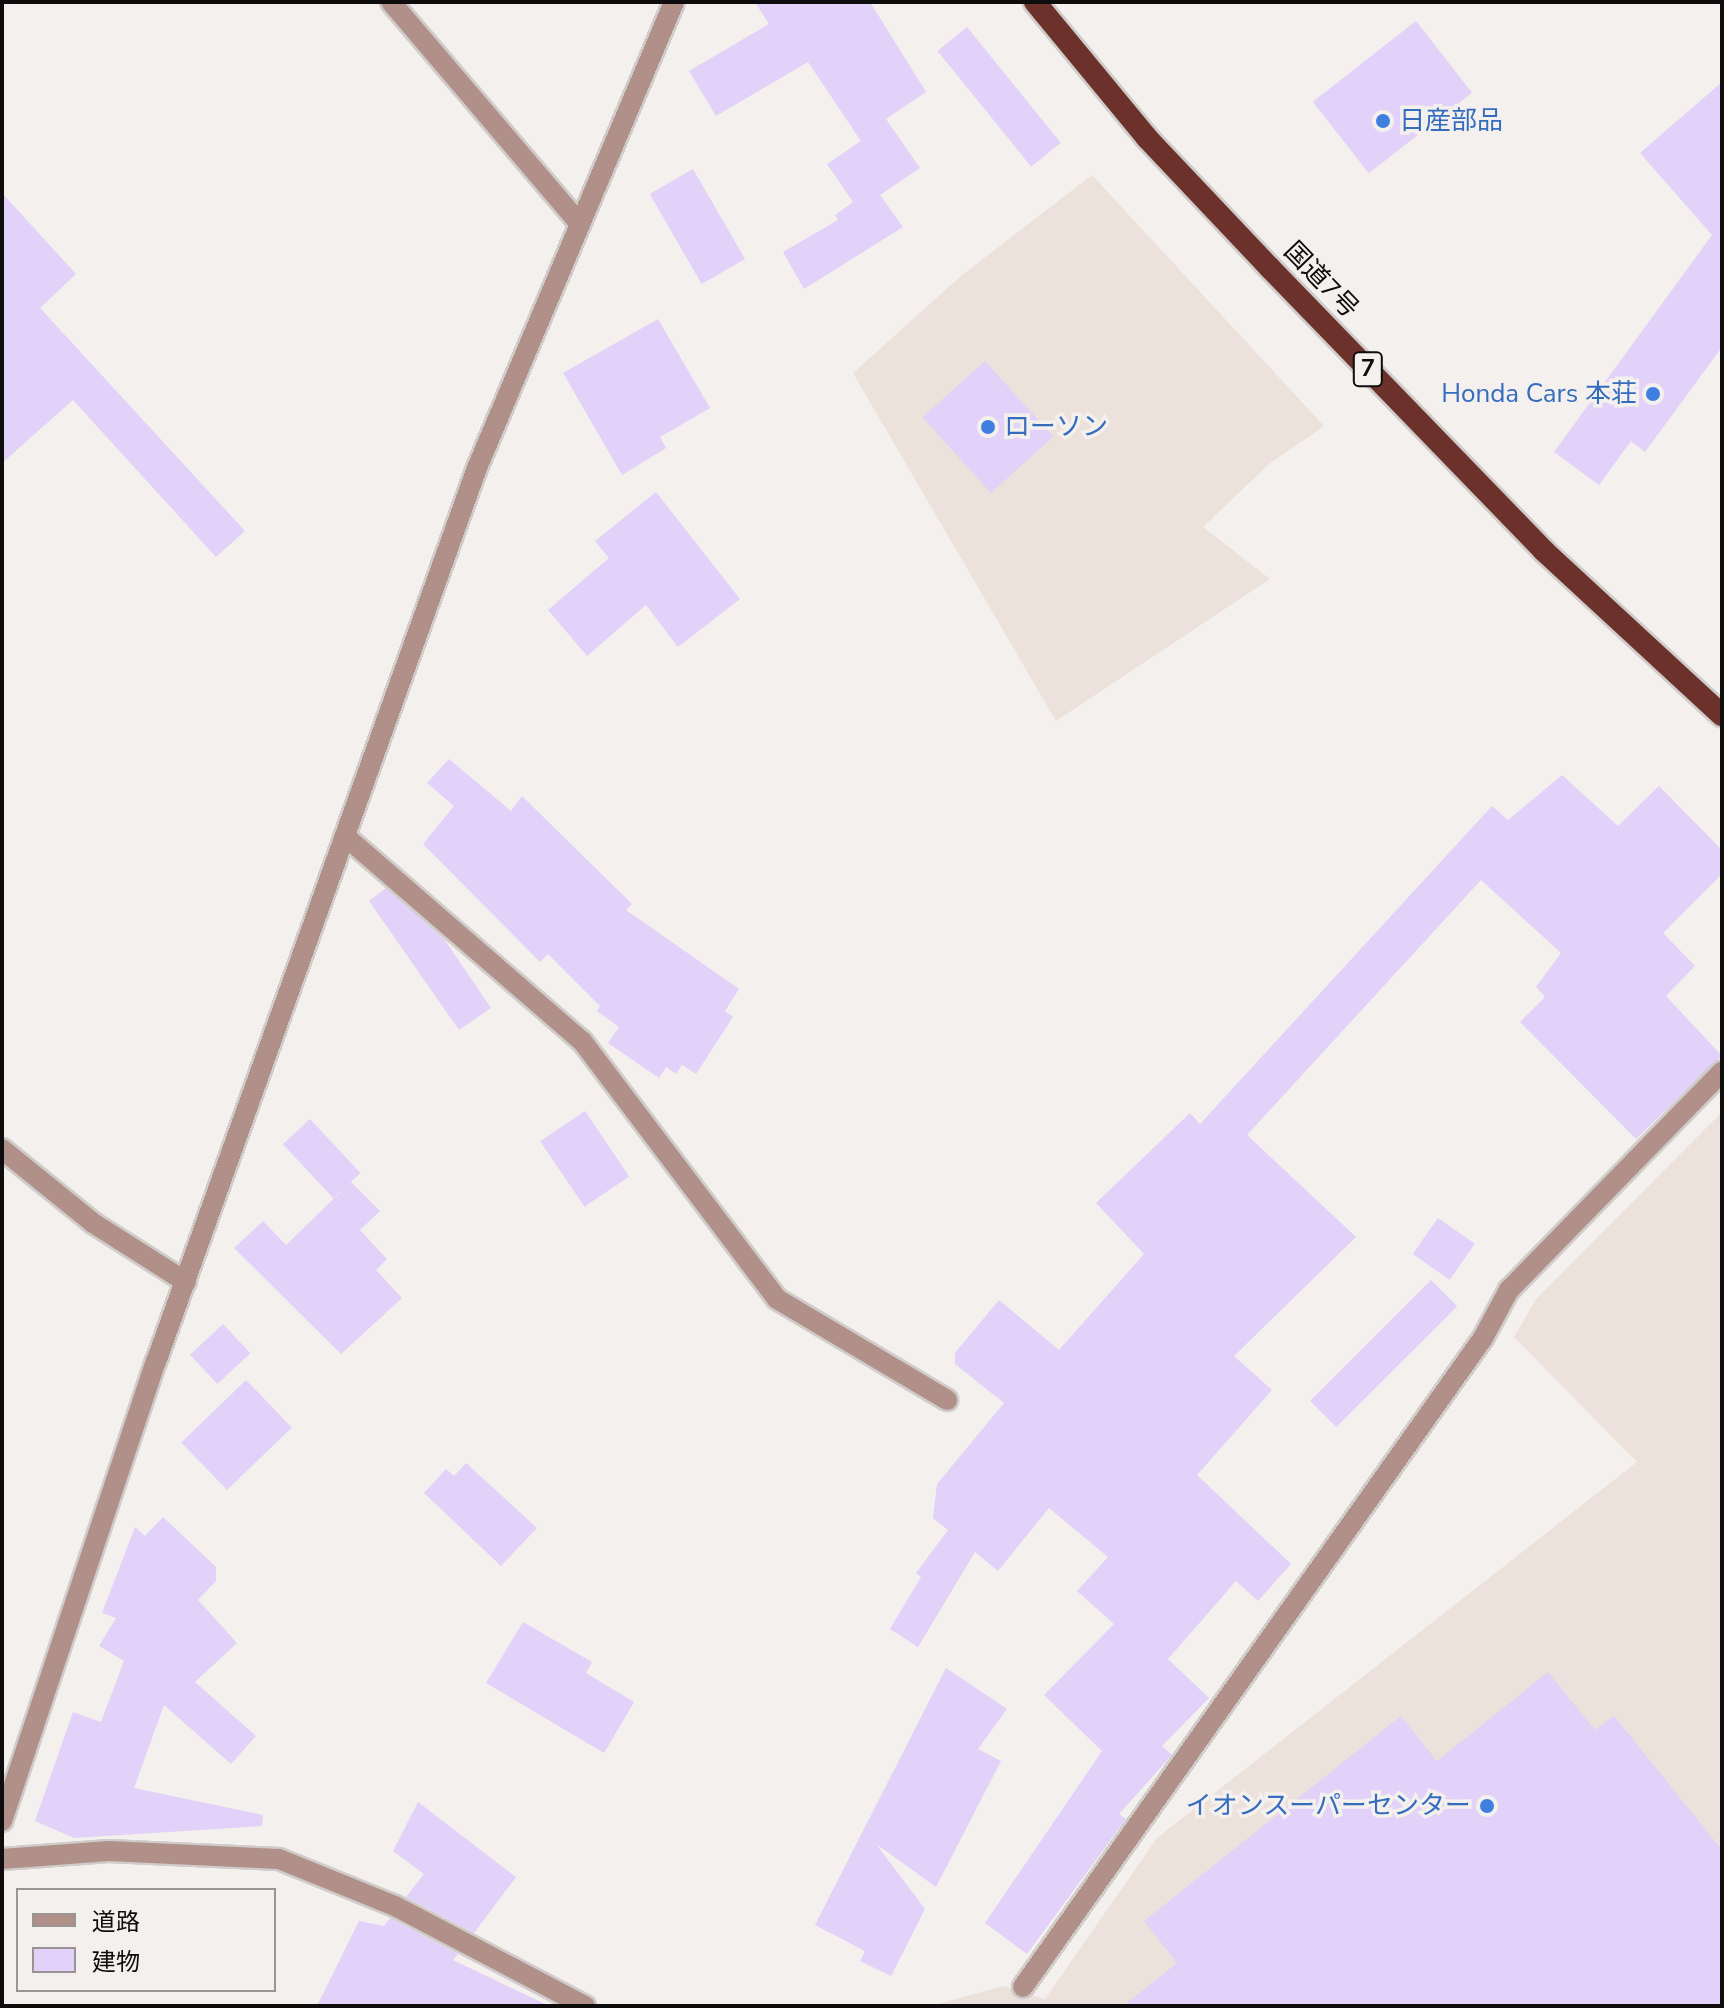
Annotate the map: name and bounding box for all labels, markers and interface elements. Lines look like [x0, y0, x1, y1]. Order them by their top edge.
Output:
place label: 日産部品 [1399, 105, 1503, 137]
marker: 日産部品 [1374, 112, 1392, 130]
street label: 国道7号 [1277, 235, 1365, 325]
road number: 7 [1352, 349, 1384, 389]
place label: Honda Cars 本荘 [1441, 378, 1637, 410]
marker: Honda Cars 本荘 [1644, 385, 1662, 403]
place label: ローソン [1004, 411, 1108, 443]
marker: ローソン [979, 418, 997, 436]
place label: イオンスーパーセンター [1185, 1790, 1471, 1822]
marker: イオンスーパーセンター [1478, 1797, 1496, 1815]
legend [16, 1888, 276, 1992]
text: 道路 [92, 1906, 140, 1938]
text: 建物 [92, 1946, 140, 1978]

